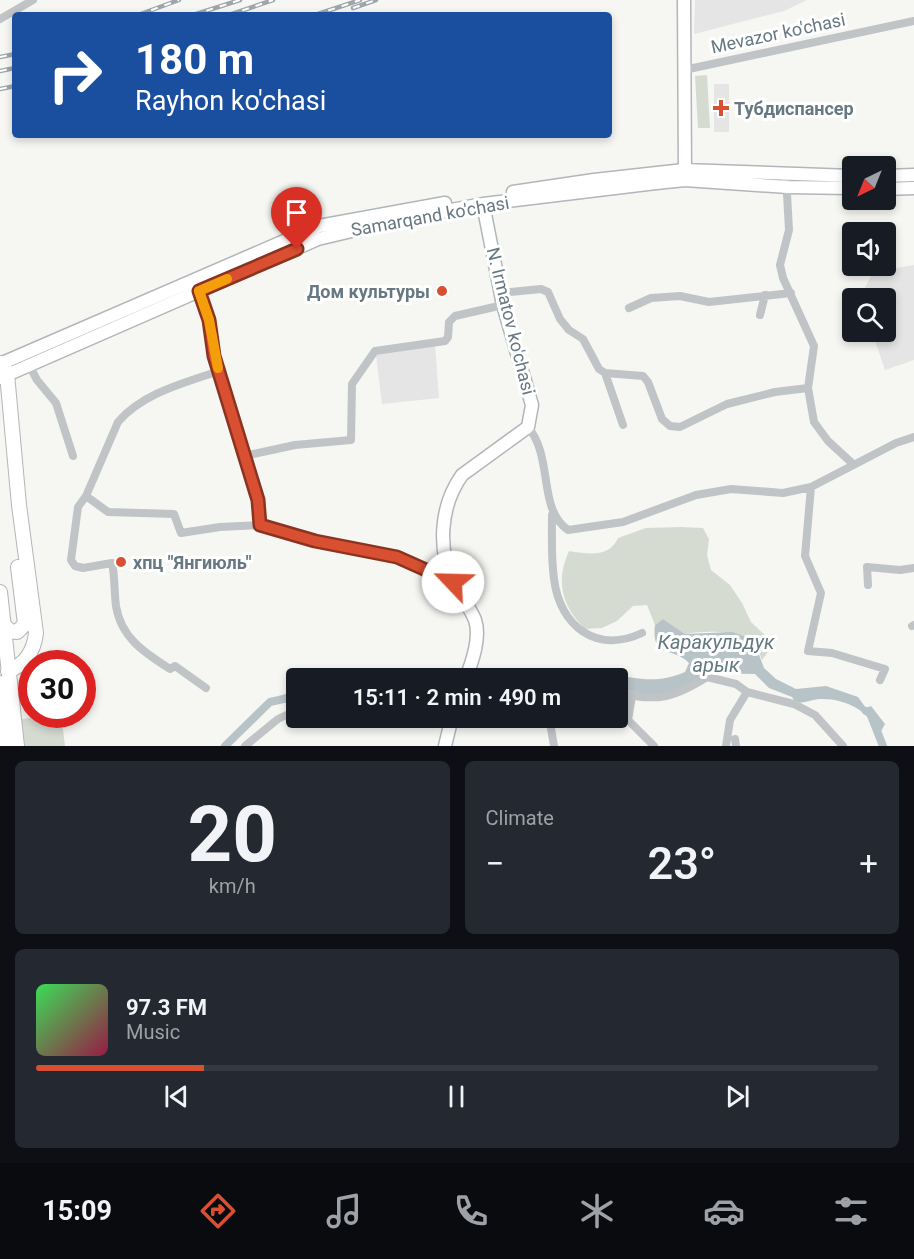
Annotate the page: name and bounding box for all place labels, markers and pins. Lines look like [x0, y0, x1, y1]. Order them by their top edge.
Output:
place label: Тубдиспансер [734, 98, 854, 119]
marker: Тубдиспансер [712, 99, 730, 117]
pin [271, 187, 322, 249]
place label: Дом культуры [307, 281, 430, 302]
marker: Дом культуры [435, 284, 449, 298]
place label: хпц "Янгиюль" [133, 552, 252, 573]
marker: хпц "Янгиюль" [114, 555, 128, 569]

